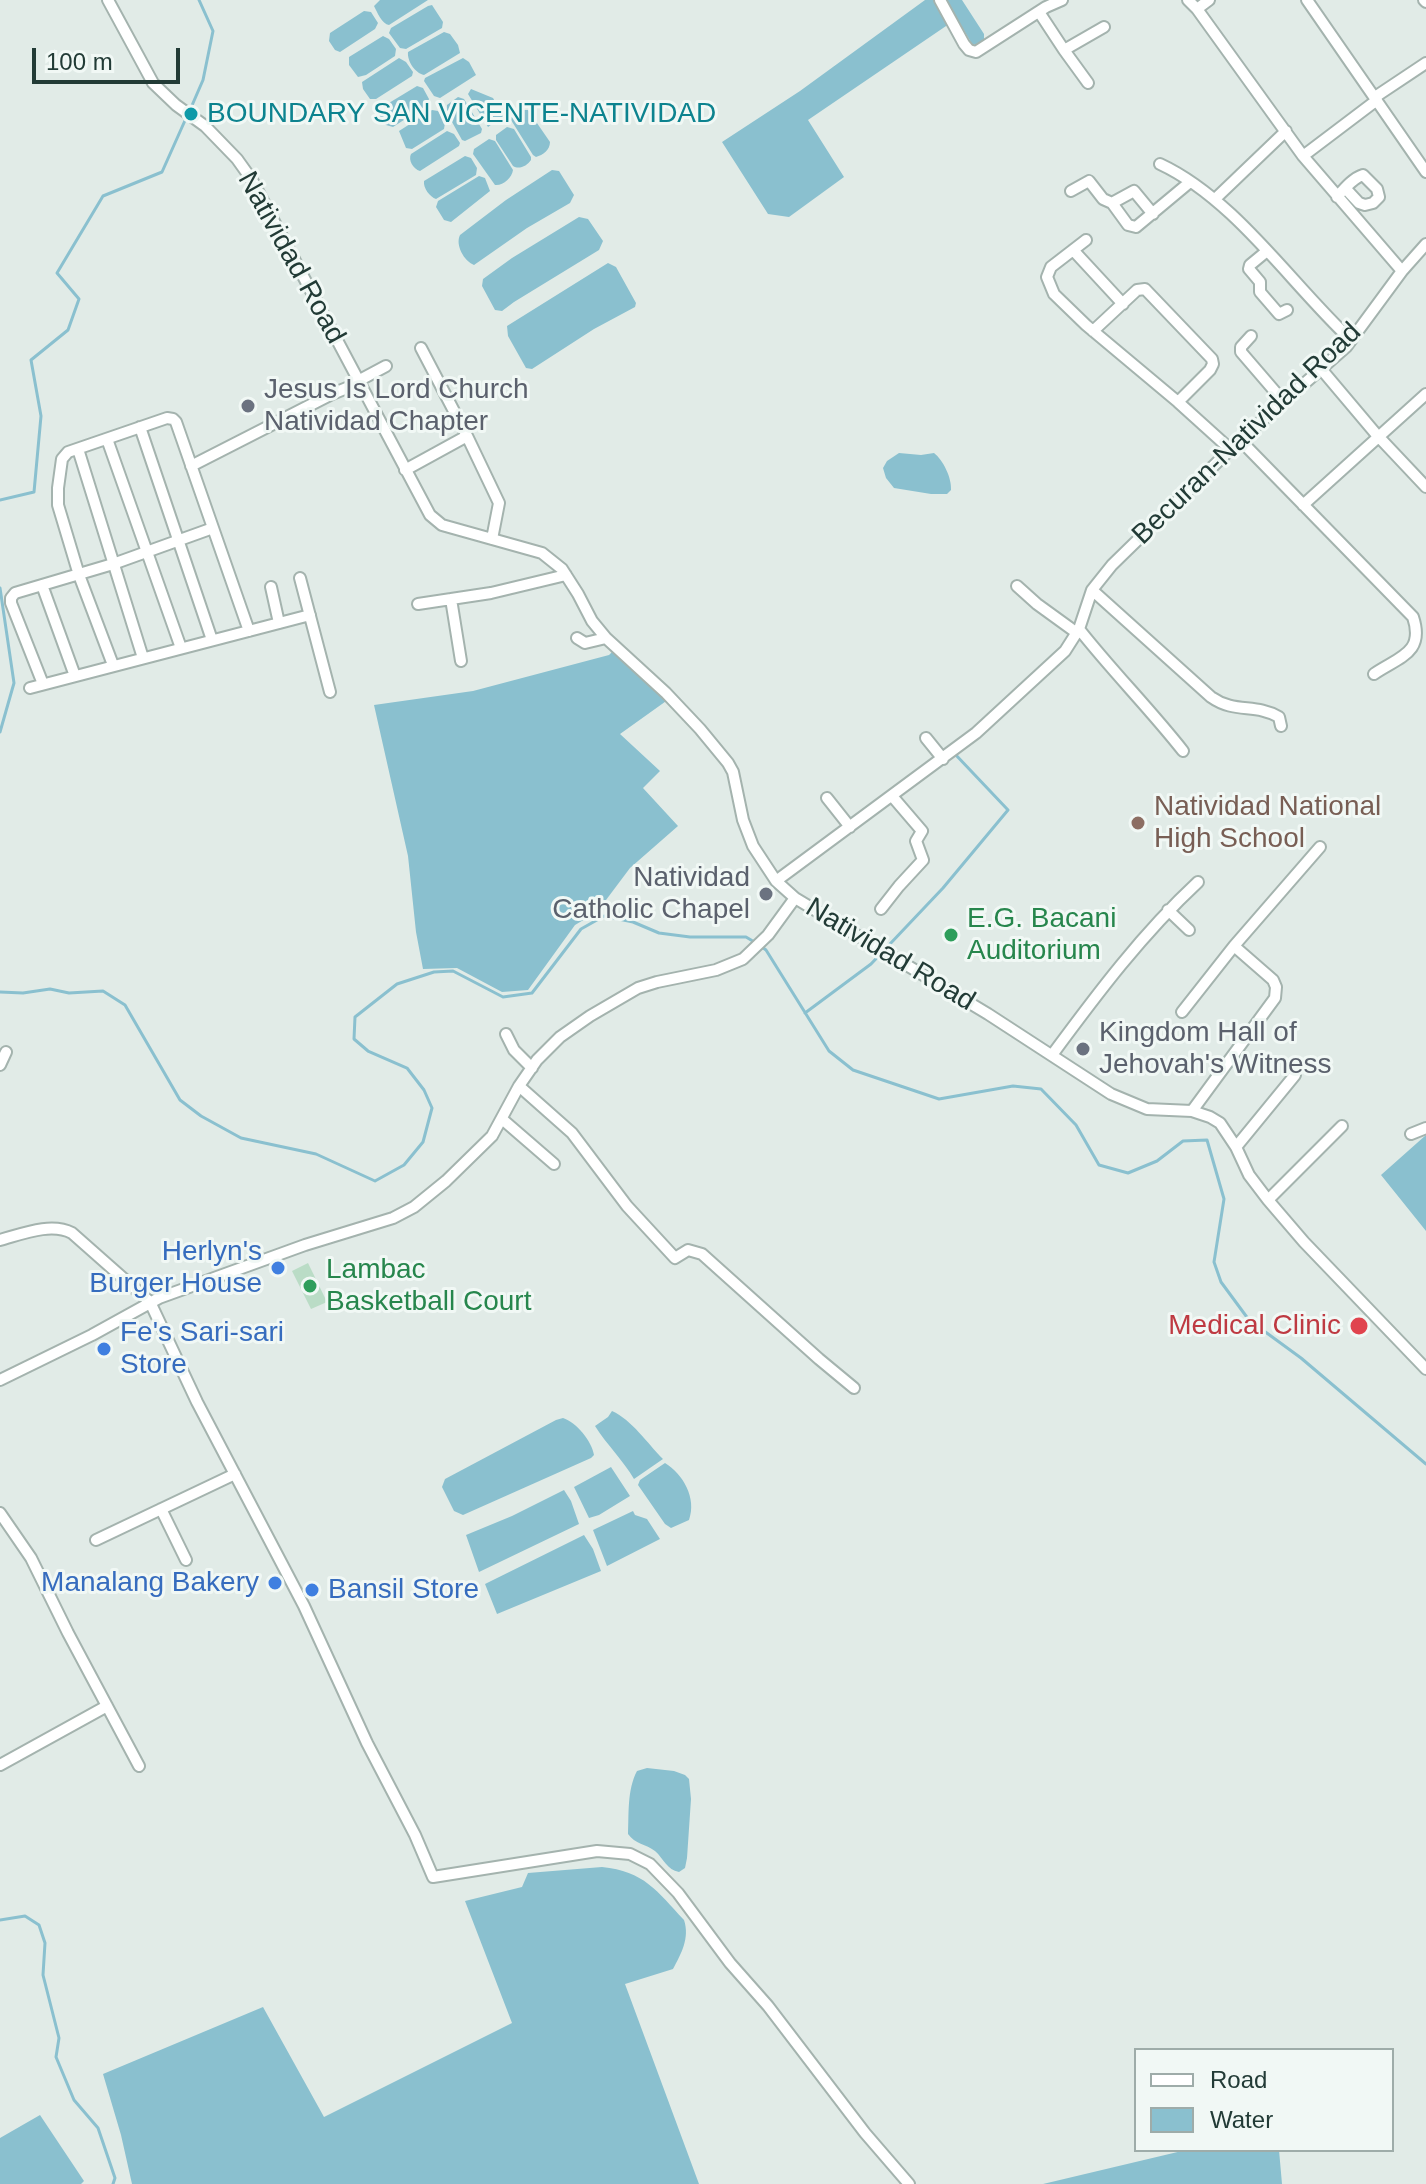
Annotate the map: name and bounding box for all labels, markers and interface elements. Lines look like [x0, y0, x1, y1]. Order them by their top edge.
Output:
scale bar [36, 32, 184, 82]
text: 100 m [46, 48, 113, 75]
place label: BOUNDARY SAN VICENTE-NATIVIDAD [207, 97, 716, 131]
marker: BOUNDARY SAN VICENTE-NATIVIDAD [182, 105, 200, 123]
street label: Natividad Road [230, 166, 352, 350]
street label: Becuran-Natividad Road [1126, 316, 1368, 552]
place label: Jesus Is Lord Church Natividad Chapter [264, 373, 529, 439]
marker: Jesus Is Lord Church Natividad Chapter [239, 397, 257, 415]
place label: Natividad National High School [1154, 790, 1381, 856]
marker: Natividad National High School [1129, 814, 1147, 832]
place label: Natividad Catholic Chapel [552, 861, 750, 927]
marker: Natividad Catholic Chapel [757, 885, 775, 903]
street label: Natividad Road [799, 891, 981, 1019]
place label: E.G. Bacani Auditorium [967, 902, 1116, 968]
marker: E.G. Bacani Auditorium [942, 926, 960, 944]
place label: Kingdom Hall of Jehovah's Witness [1099, 1016, 1332, 1082]
marker: Kingdom Hall of Jehovah's Witness [1074, 1040, 1092, 1058]
place label: Herlyn's Burger House [89, 1235, 262, 1301]
place label: Lambac Basketball Court [326, 1253, 531, 1319]
marker: Herlyn's Burger House [269, 1259, 287, 1277]
marker: Lambac Basketball Court [301, 1277, 319, 1295]
place label: Medical Clinic [1168, 1309, 1341, 1343]
marker: Medical Clinic [1348, 1315, 1370, 1337]
place label: Fe's Sari-sari Store [120, 1316, 284, 1382]
marker: Fe's Sari-sari Store [95, 1340, 113, 1358]
place label: Manalang Bakery [41, 1566, 259, 1600]
place label: Bansil Store [328, 1573, 479, 1607]
marker: Manalang Bakery [266, 1574, 284, 1592]
marker: Bansil Store [303, 1581, 321, 1599]
legend [1134, 2048, 1394, 2152]
text: Road [1210, 2066, 1267, 2093]
text: Water [1210, 2106, 1273, 2133]

